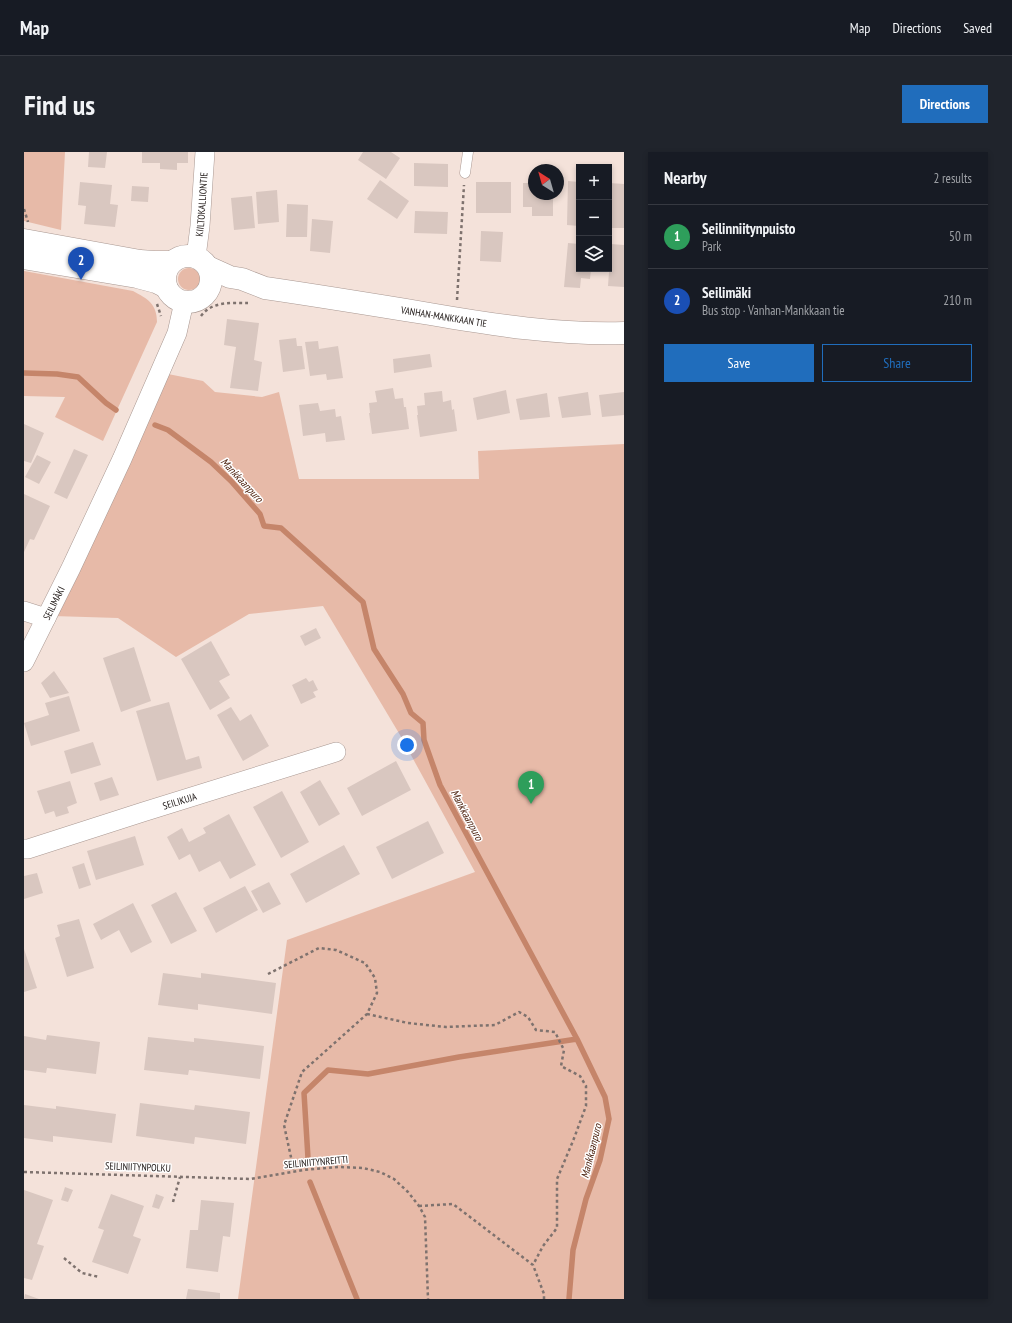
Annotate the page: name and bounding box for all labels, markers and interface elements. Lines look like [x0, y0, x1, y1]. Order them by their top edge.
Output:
text: Map [20, 16, 49, 40]
text: Map [850, 19, 870, 37]
text: Directions [892, 19, 941, 37]
text: Saved [963, 19, 992, 37]
button: Directions [902, 85, 988, 123]
text: Find us [24, 86, 95, 123]
north arrow [528, 164, 564, 200]
map controls [576, 164, 612, 272]
button: + [576, 164, 612, 200]
text: Nearby [664, 167, 707, 189]
text: 2 results [933, 170, 972, 187]
street label: KIILTOKALLIONTIE [192, 172, 210, 237]
button: − [576, 200, 612, 236]
text: Seilinniitynpuisto [702, 219, 795, 238]
text: 1 [674, 228, 680, 245]
text: 50 m [949, 228, 972, 245]
button: layers [576, 236, 612, 272]
text: Park [702, 238, 721, 255]
pin: 2 [68, 247, 94, 280]
text: Seilimäki [702, 283, 751, 302]
text: 2 [674, 292, 680, 309]
text: 210 m [943, 292, 972, 309]
text: Bus stop · Vanhan-Mankkaan tie [702, 302, 845, 319]
street label: VANHAN-MANKKAAN TIE [399, 303, 488, 330]
button: Save [664, 344, 814, 382]
button: Share [822, 344, 972, 382]
water label: Mankkaanpuro [218, 455, 267, 506]
street label: SEILIMÄKI [40, 584, 67, 622]
your location [397, 735, 417, 755]
pin: 1 [518, 771, 544, 804]
water label: Mankkaanpuro [448, 787, 487, 844]
street label: SEILIKUJA [161, 789, 198, 812]
water label: Mankkaanpuro [577, 1121, 605, 1180]
street label: SEILINIITYNREITTI [283, 1153, 349, 1171]
street label: SEILINIITYNPOLKU [105, 1159, 171, 1175]

